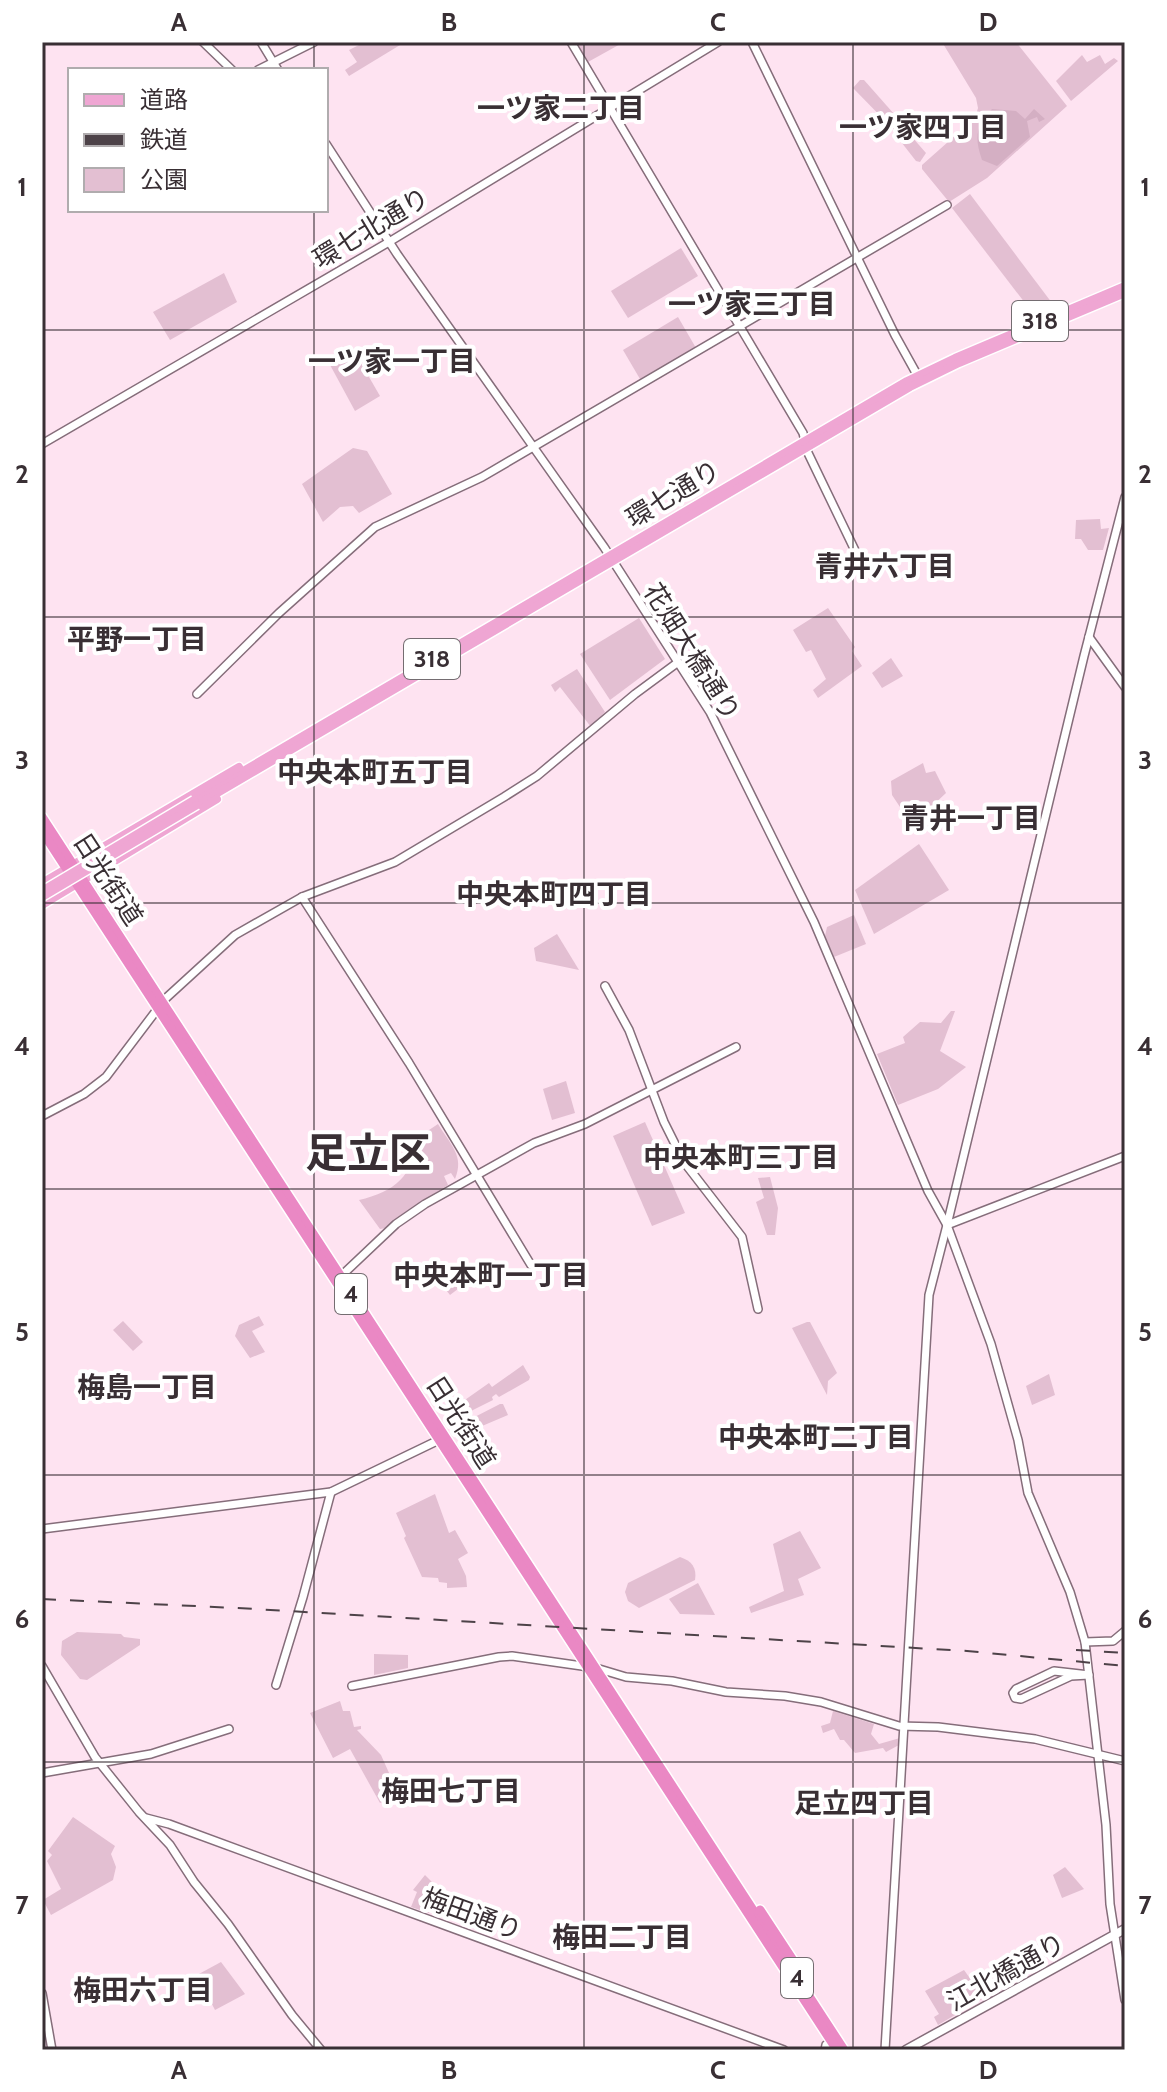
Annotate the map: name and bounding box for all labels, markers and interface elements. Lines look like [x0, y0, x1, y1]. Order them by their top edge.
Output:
text: A [171, 6, 188, 38]
text: B [441, 6, 457, 38]
text: C [710, 6, 726, 38]
text: D [979, 6, 997, 38]
legend [68, 68, 328, 212]
text: 道路 [140, 85, 188, 114]
district label: 一ツ家二丁目 [477, 91, 645, 125]
district label: 一ツ家四丁目 [839, 110, 1007, 144]
text: 鉄道 [140, 125, 188, 154]
text: 公園 [140, 165, 188, 194]
text: 1 [17, 171, 27, 203]
text: 1 [1140, 171, 1150, 203]
street label: 環七北通り [307, 181, 435, 275]
district label: 一ツ家三丁目 [668, 287, 836, 321]
road number: 318 [1012, 301, 1068, 341]
district label: 一ツ家一丁目 [308, 344, 476, 378]
street label: 環七通り [620, 453, 726, 535]
text: 2 [15, 458, 29, 490]
text: 2 [1138, 458, 1152, 490]
district label: 青井六丁目 [815, 549, 955, 583]
street label: 花畑大橋通り [637, 577, 747, 727]
district label: 平野一丁目 [67, 622, 207, 656]
road number: 318 [404, 639, 460, 679]
text: 3 [15, 744, 29, 776]
text: 3 [1138, 744, 1152, 776]
district label: 中央本町五丁目 [277, 755, 473, 789]
district label: 青井一丁目 [901, 801, 1041, 835]
street label: 日光街道 [66, 827, 150, 931]
district label: 中央本町四丁目 [456, 877, 652, 911]
text: 4 [14, 1030, 30, 1062]
text: 4 [1137, 1030, 1153, 1062]
district label: 足立区 [305, 1127, 431, 1179]
district label: 中央本町三丁目 [643, 1140, 839, 1174]
district label: 中央本町一丁目 [393, 1258, 589, 1292]
road number: 4 [335, 1274, 367, 1314]
text: 5 [15, 1316, 29, 1348]
text: 5 [1138, 1316, 1152, 1348]
district label: 梅島一丁目 [77, 1370, 217, 1404]
street label: 日光街道 [419, 1370, 503, 1474]
district label: 中央本町二丁目 [718, 1420, 914, 1454]
text: 6 [15, 1603, 29, 1635]
text: 6 [1138, 1603, 1152, 1635]
district label: 梅田七丁目 [381, 1774, 521, 1808]
district label: 足立四丁目 [794, 1786, 934, 1820]
street label: 梅田通り [418, 1881, 526, 1947]
text: 7 [15, 1889, 29, 1921]
text: 7 [1138, 1889, 1152, 1921]
district label: 梅田二丁目 [552, 1920, 692, 1954]
street label: 江北橋通り [941, 1926, 1071, 2018]
road number: 4 [781, 1958, 813, 1998]
district label: 梅田六丁目 [73, 1973, 213, 2007]
text: A [171, 2054, 188, 2086]
text: B [441, 2054, 457, 2086]
text: C [710, 2054, 726, 2086]
text: D [979, 2054, 997, 2086]

